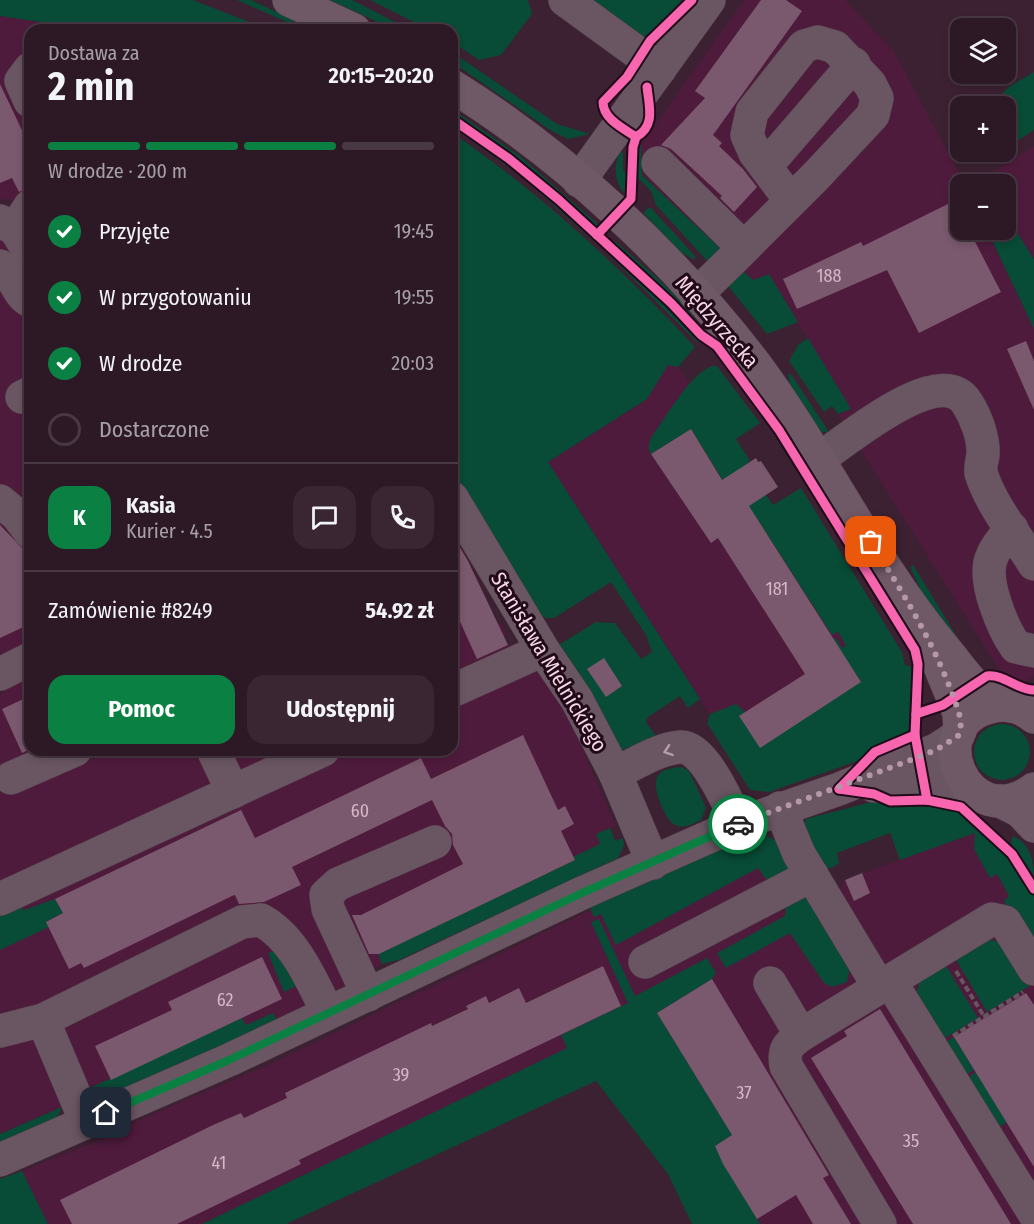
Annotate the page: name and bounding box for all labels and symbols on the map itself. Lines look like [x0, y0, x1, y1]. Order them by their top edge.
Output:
house number: 188 [816, 265, 842, 287]
street label: Międzyrzecka [670, 270, 764, 374]
pin [845, 516, 896, 567]
street label: Stanisława Mielnickiego [485, 568, 613, 756]
house number: 181 [766, 578, 788, 600]
one-way arrow [663, 743, 674, 756]
courier [708, 794, 768, 854]
house number: 60 [351, 800, 369, 822]
house number: 62 [217, 989, 233, 1011]
house number: 39 [393, 1064, 409, 1086]
house number: 37 [736, 1082, 752, 1104]
pin [80, 1087, 131, 1138]
house number: 35 [903, 1130, 919, 1152]
house number: 41 [212, 1152, 226, 1174]

